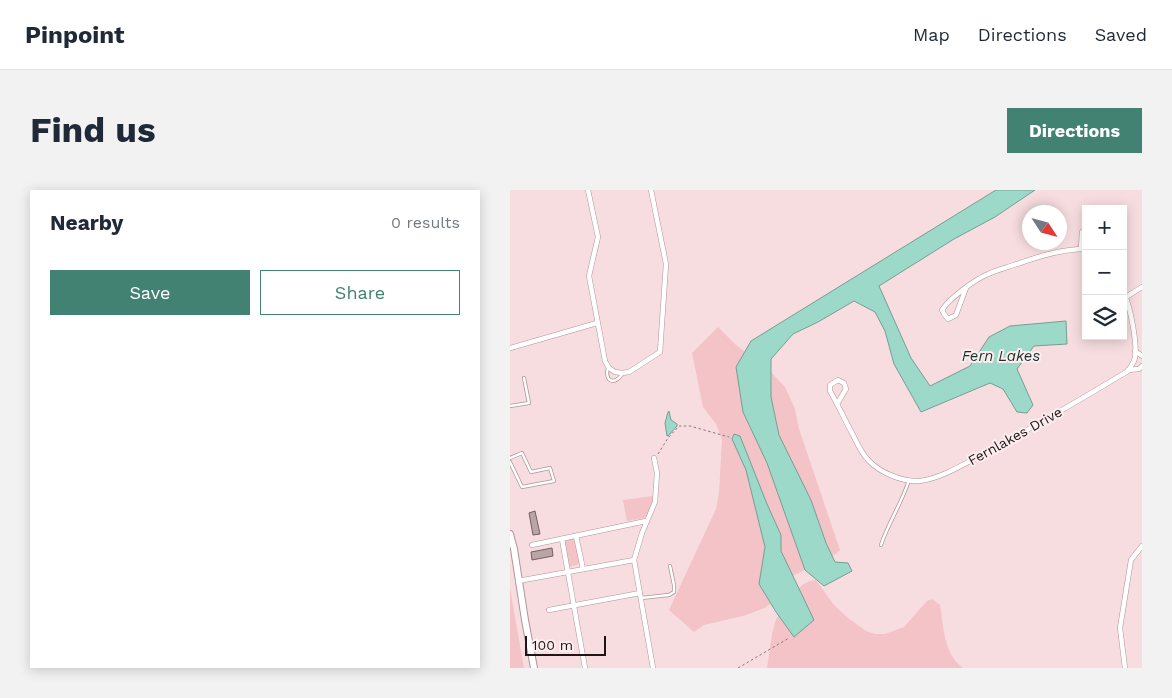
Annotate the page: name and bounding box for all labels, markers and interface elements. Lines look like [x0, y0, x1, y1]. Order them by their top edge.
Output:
text: Pinpoint [25, 21, 125, 49]
text: Map [913, 24, 950, 45]
text: Directions [978, 24, 1067, 45]
text: Saved [1095, 24, 1147, 45]
button: Directions [1007, 108, 1142, 153]
text: Find us [30, 109, 156, 151]
north arrow [1022, 205, 1067, 250]
map controls [1082, 205, 1127, 340]
button: + [1082, 205, 1127, 250]
text: Nearby [50, 210, 123, 235]
text: 0 results [391, 213, 460, 232]
button: − [1082, 250, 1127, 295]
button: Save [50, 270, 250, 315]
button: Share [260, 270, 460, 315]
button: layers [1082, 295, 1127, 340]
water label: Fern Lakes [962, 347, 1040, 365]
street label: Fernlakes Drive [965, 404, 1065, 468]
scale bar [525, 633, 606, 656]
text: 100 m [532, 637, 573, 653]

